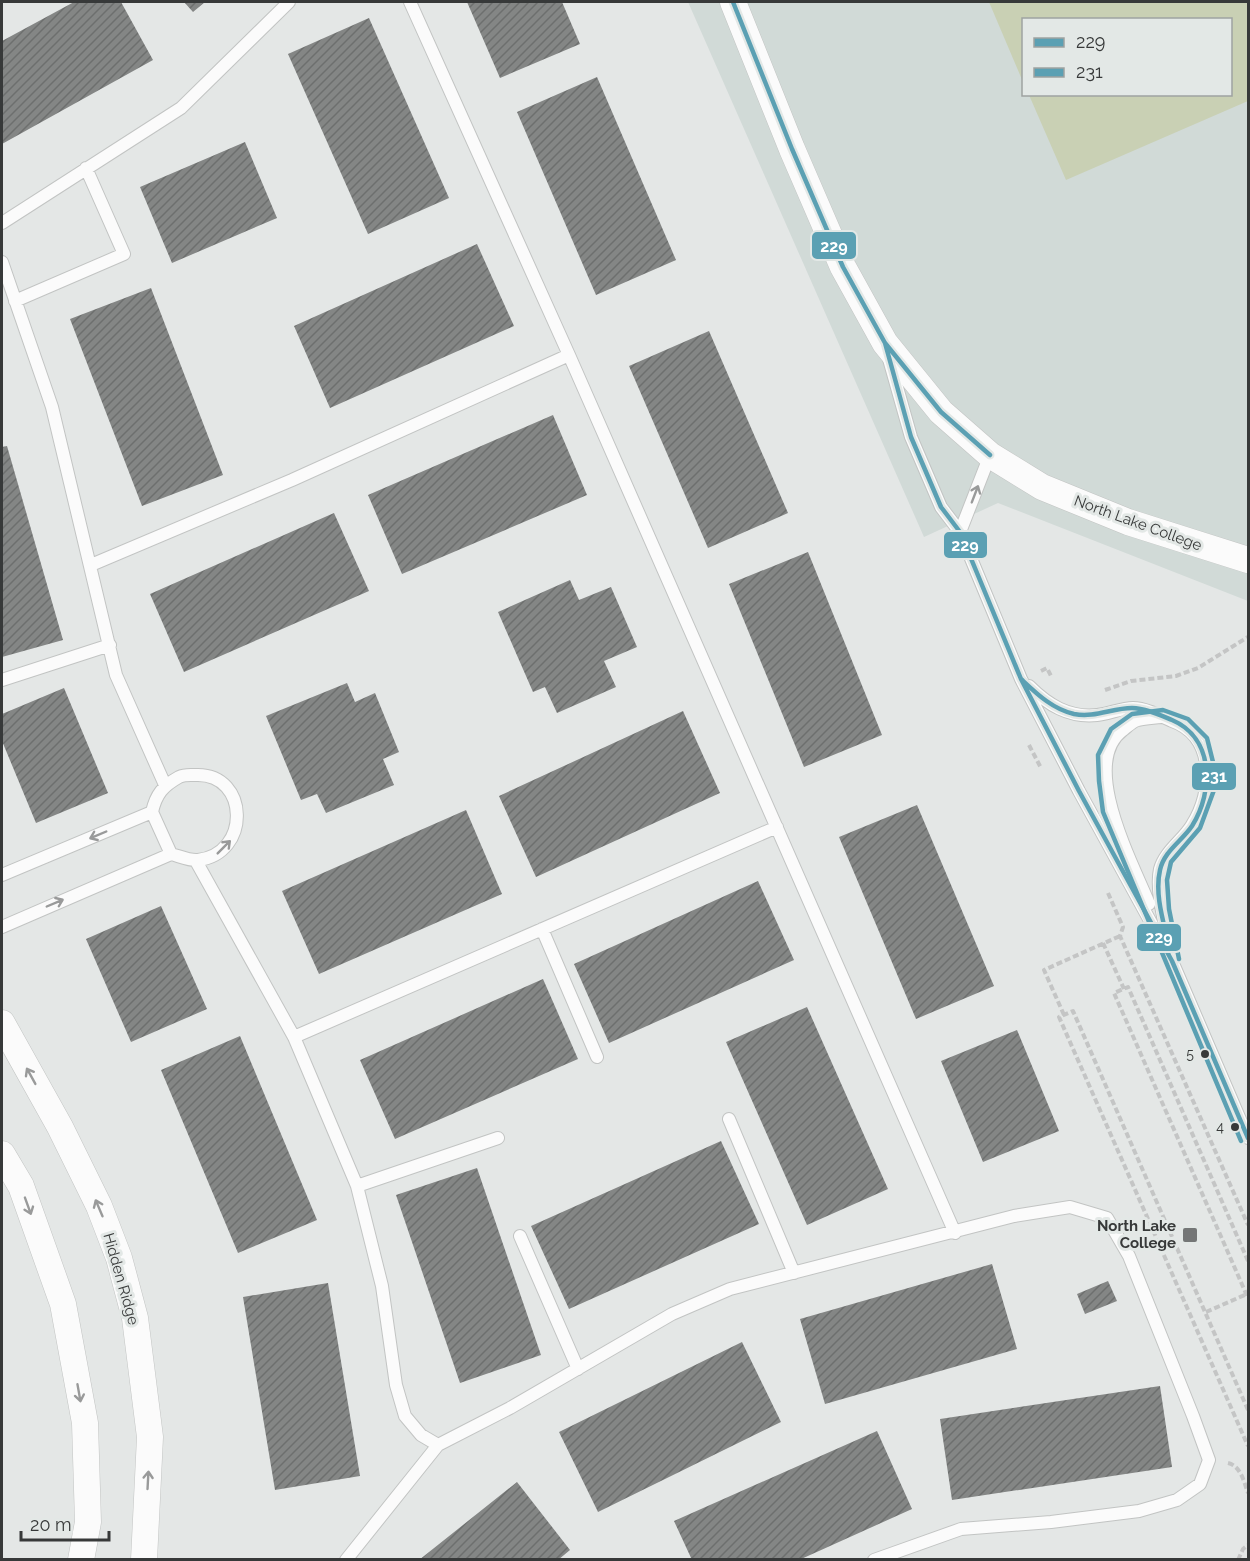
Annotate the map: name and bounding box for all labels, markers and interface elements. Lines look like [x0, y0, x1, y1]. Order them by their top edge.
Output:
legend [1022, 18, 1232, 96]
text: 229 [1076, 31, 1105, 52]
text: 231 [1076, 61, 1103, 82]
line badge: 229 [811, 231, 857, 260]
text: 229 [820, 237, 848, 256]
one-way arrow [970, 485, 981, 504]
street label: North Lake College [1072, 492, 1204, 555]
line badge: 229 [943, 531, 988, 559]
text: 229 [951, 536, 979, 555]
line badge: 231 [1191, 762, 1237, 791]
text: 231 [1201, 767, 1227, 786]
one-way arrow [89, 829, 107, 841]
one-way arrow [217, 840, 232, 854]
one-way arrow [46, 897, 64, 909]
line badge: 229 [1136, 923, 1182, 952]
text: 229 [1145, 928, 1173, 947]
place label: 5 [1186, 1046, 1194, 1062]
marker: 5 [1199, 1048, 1211, 1060]
one-way arrow [25, 1068, 36, 1086]
place label: 4 [1216, 1119, 1224, 1135]
marker: 4 [1229, 1121, 1241, 1133]
one-way arrow [23, 1196, 34, 1215]
one-way arrow [93, 1199, 104, 1218]
place label: North Lake College [1097, 1217, 1176, 1252]
marker: North Lake College [1181, 1226, 1199, 1244]
street label: Hidden Ridge [99, 1231, 143, 1327]
one-way arrow [74, 1383, 85, 1403]
one-way arrow [143, 1471, 154, 1491]
scale bar [21, 1504, 110, 1542]
text: 20 m [30, 1514, 72, 1535]

